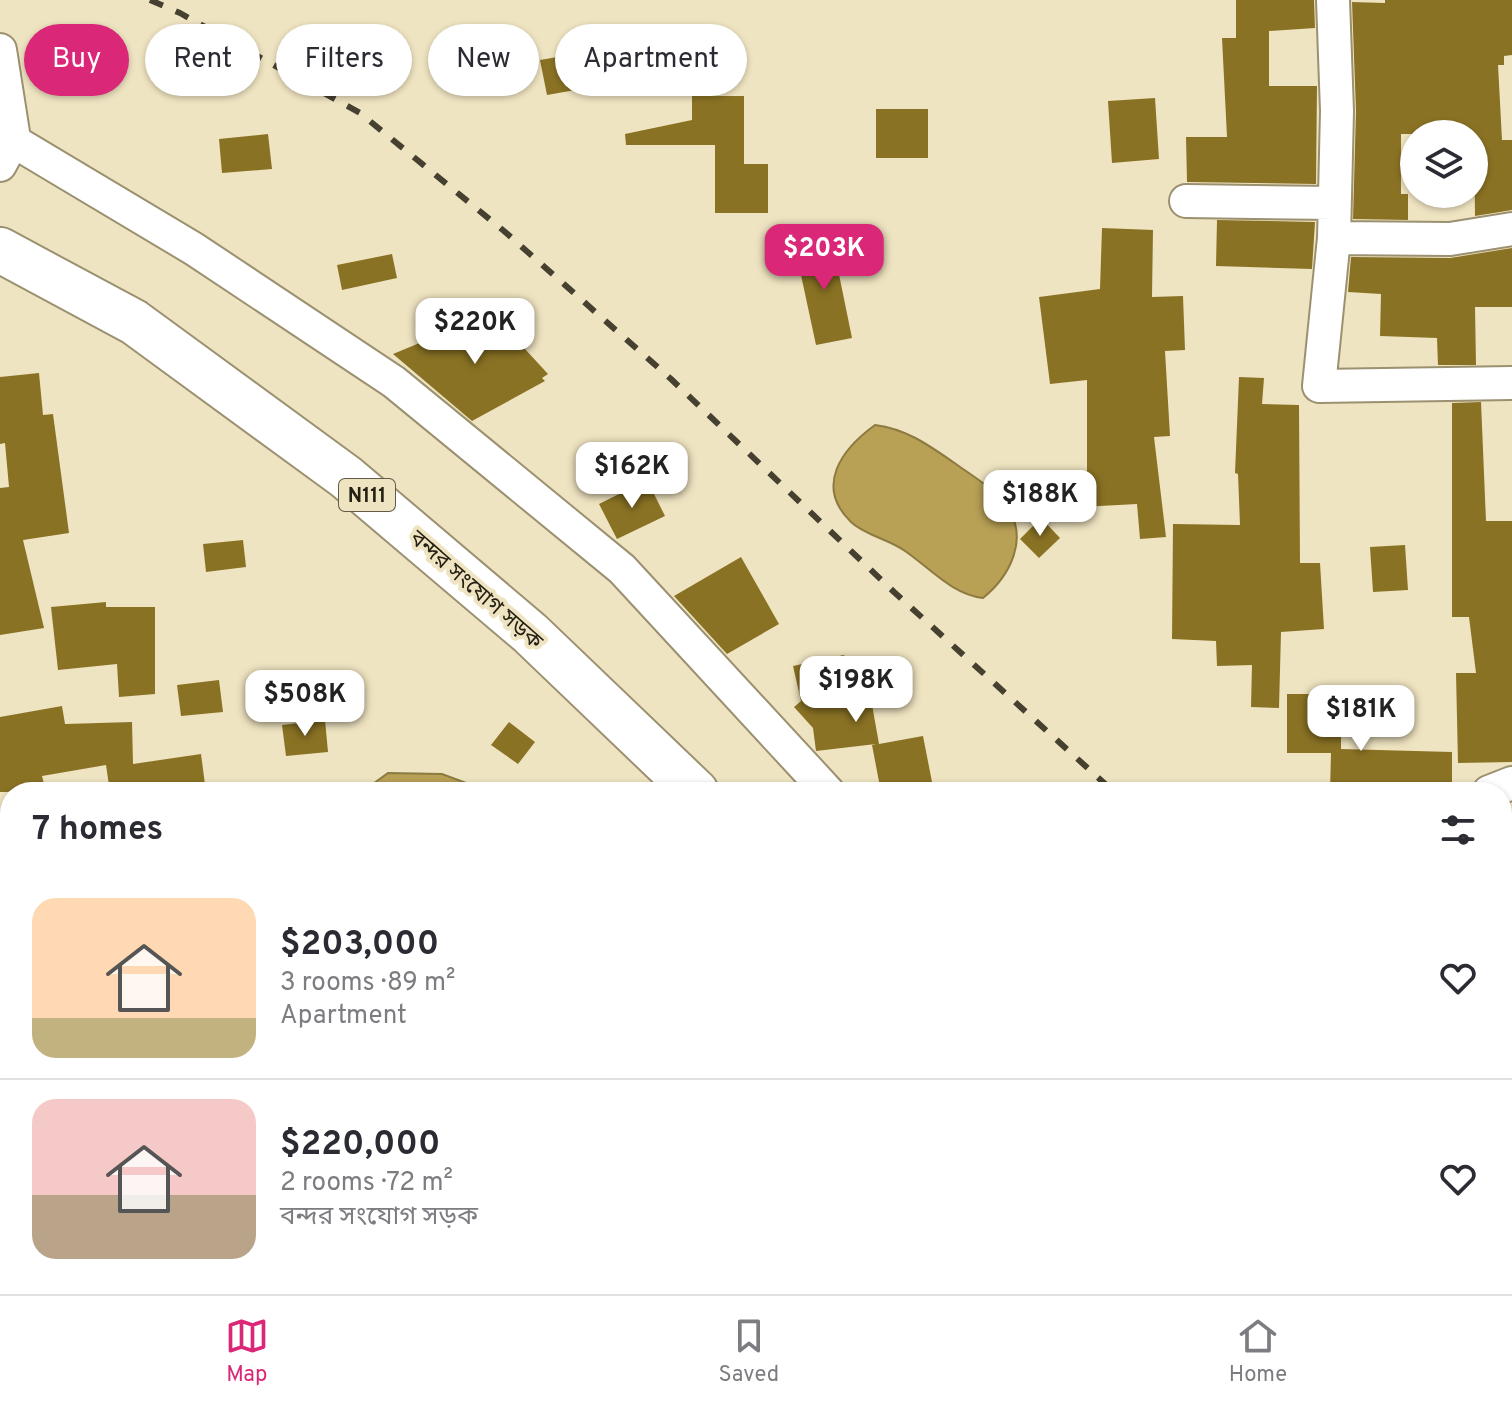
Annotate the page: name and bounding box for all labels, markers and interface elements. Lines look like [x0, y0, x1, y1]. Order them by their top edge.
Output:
chip: Buy [24, 24, 129, 96]
chip: Rent [145, 24, 260, 96]
chip: Filters [276, 24, 412, 96]
chip: New [428, 24, 539, 96]
chip: Apartment [555, 24, 747, 96]
map controls [1400, 120, 1488, 208]
button: layers [1400, 120, 1488, 208]
pin: $203K [768, 224, 880, 292]
text: $203K [783, 233, 865, 266]
pin: $220K [419, 298, 531, 366]
text: $220K [434, 307, 517, 340]
pin: $162K [576, 442, 688, 510]
text: $162K [594, 451, 670, 484]
pin: $188K [984, 470, 1096, 538]
road number: N111 [339, 479, 395, 511]
text: $188K [1001, 479, 1079, 512]
street label: বন্দর সংযোগ সড়ক [403, 525, 548, 656]
pin: $198K [800, 656, 912, 724]
text: $198K [818, 665, 894, 698]
pin: $508K [249, 670, 361, 738]
text: $508K [263, 679, 347, 712]
pin: $181K [1305, 685, 1417, 753]
text: $181K [1325, 694, 1397, 727]
icon: filters [1436, 808, 1480, 852]
text: 7 homes [32, 809, 163, 852]
text: $203,000 [280, 924, 439, 967]
icon: home [96, 930, 192, 1026]
icon: heart [1436, 956, 1480, 1000]
text: 3 rooms · 89 m² [280, 967, 455, 1000]
text: Apartment [280, 1000, 407, 1033]
text: $220,000 [280, 1124, 440, 1167]
icon: home [96, 1131, 192, 1227]
icon: heart [1436, 1157, 1480, 1201]
text: 2 rooms · 72 m² [280, 1167, 453, 1200]
text: বন্দর সংযোগ সড়ক [280, 1201, 478, 1234]
tab: Map [225, 1314, 269, 1389]
tab: Saved [719, 1314, 779, 1389]
tab: Home [1229, 1314, 1287, 1389]

